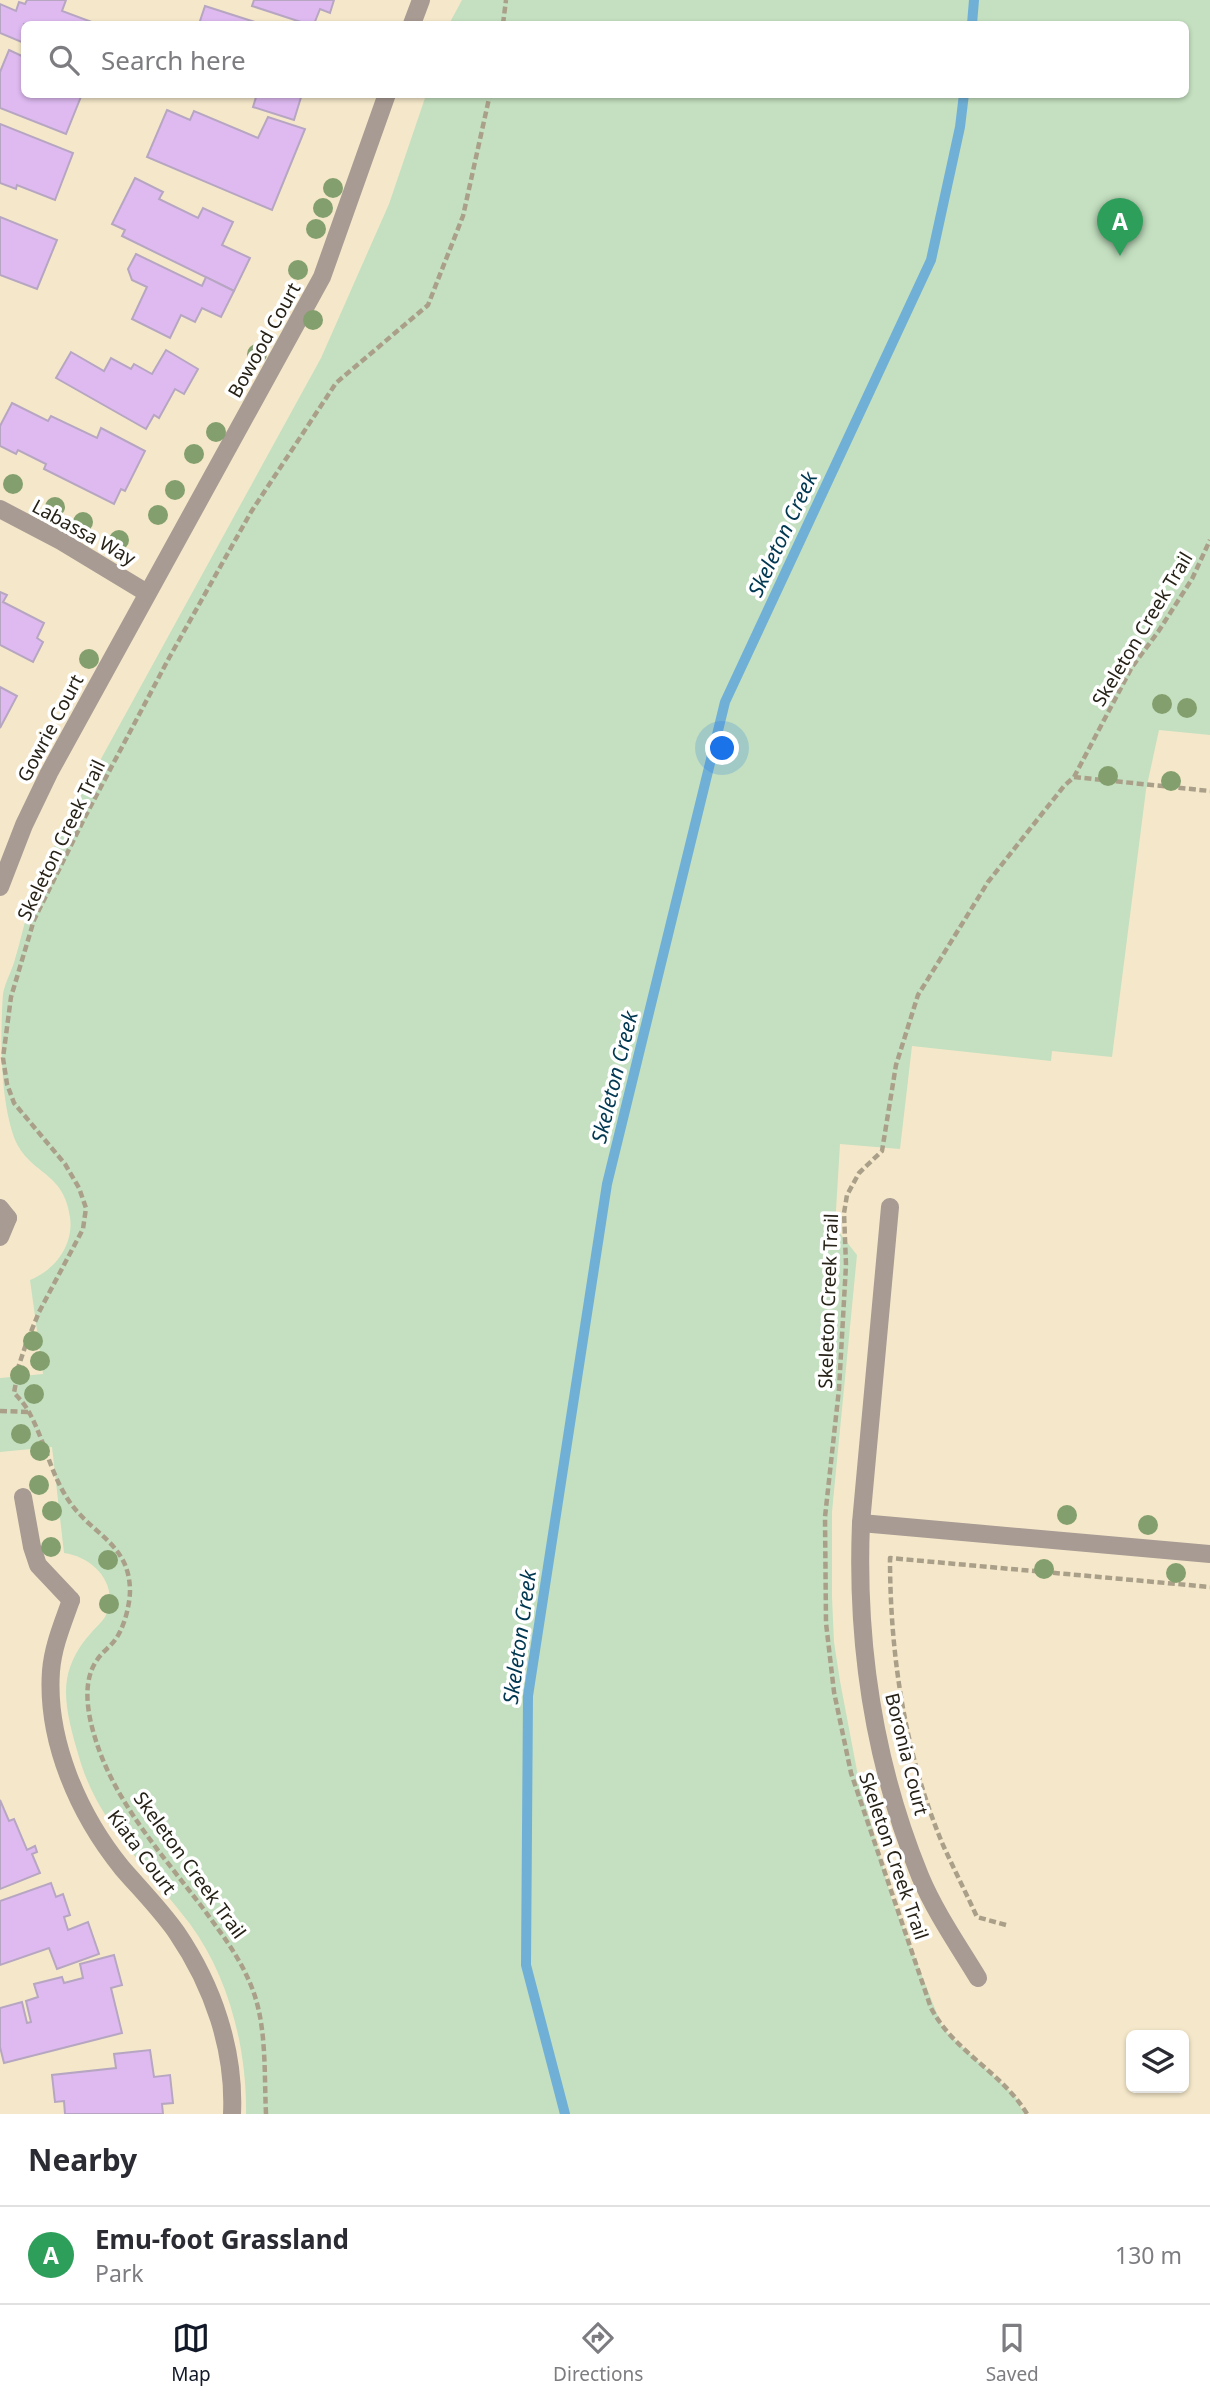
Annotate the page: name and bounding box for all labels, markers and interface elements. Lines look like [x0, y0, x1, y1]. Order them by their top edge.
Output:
search box [21, 21, 1189, 98]
icon: search [45, 41, 83, 79]
text: Search here [101, 42, 246, 78]
pin: A [1097, 198, 1143, 256]
street label: Bowood Court [222, 278, 306, 402]
water label: Skeleton Creek [741, 465, 824, 601]
street label: Labassa Way [28, 493, 141, 571]
street label: Skeleton Creek Trail [1086, 547, 1198, 711]
street label: Gowrie Court [11, 670, 89, 786]
your location [705, 731, 739, 765]
street label: Skeleton Creek Trail [11, 755, 111, 925]
water label: Skeleton Creek [584, 1007, 644, 1146]
street label: Skeleton Creek Trail [812, 1213, 844, 1389]
water label: Skeleton Creek [496, 1567, 542, 1706]
street label: Boronia Court [879, 1690, 935, 1818]
street label: Skeleton Creek Trail [853, 1769, 935, 1943]
street label: Skeleton Creek Trail [128, 1786, 252, 1944]
street label: Kiata Court [102, 1804, 182, 1900]
map controls [1126, 2030, 1189, 2093]
button: layers [1126, 2030, 1189, 2093]
text: Nearby [28, 2139, 137, 2180]
text: Emu-foot Grassland [95, 2221, 349, 2257]
text: A [43, 2239, 59, 2271]
text: 130 m [1115, 2239, 1182, 2271]
text: Park [95, 2257, 144, 2289]
tab: Map [171, 2319, 211, 2387]
tab: Directions [553, 2319, 643, 2387]
tab: Saved [986, 2319, 1039, 2387]

